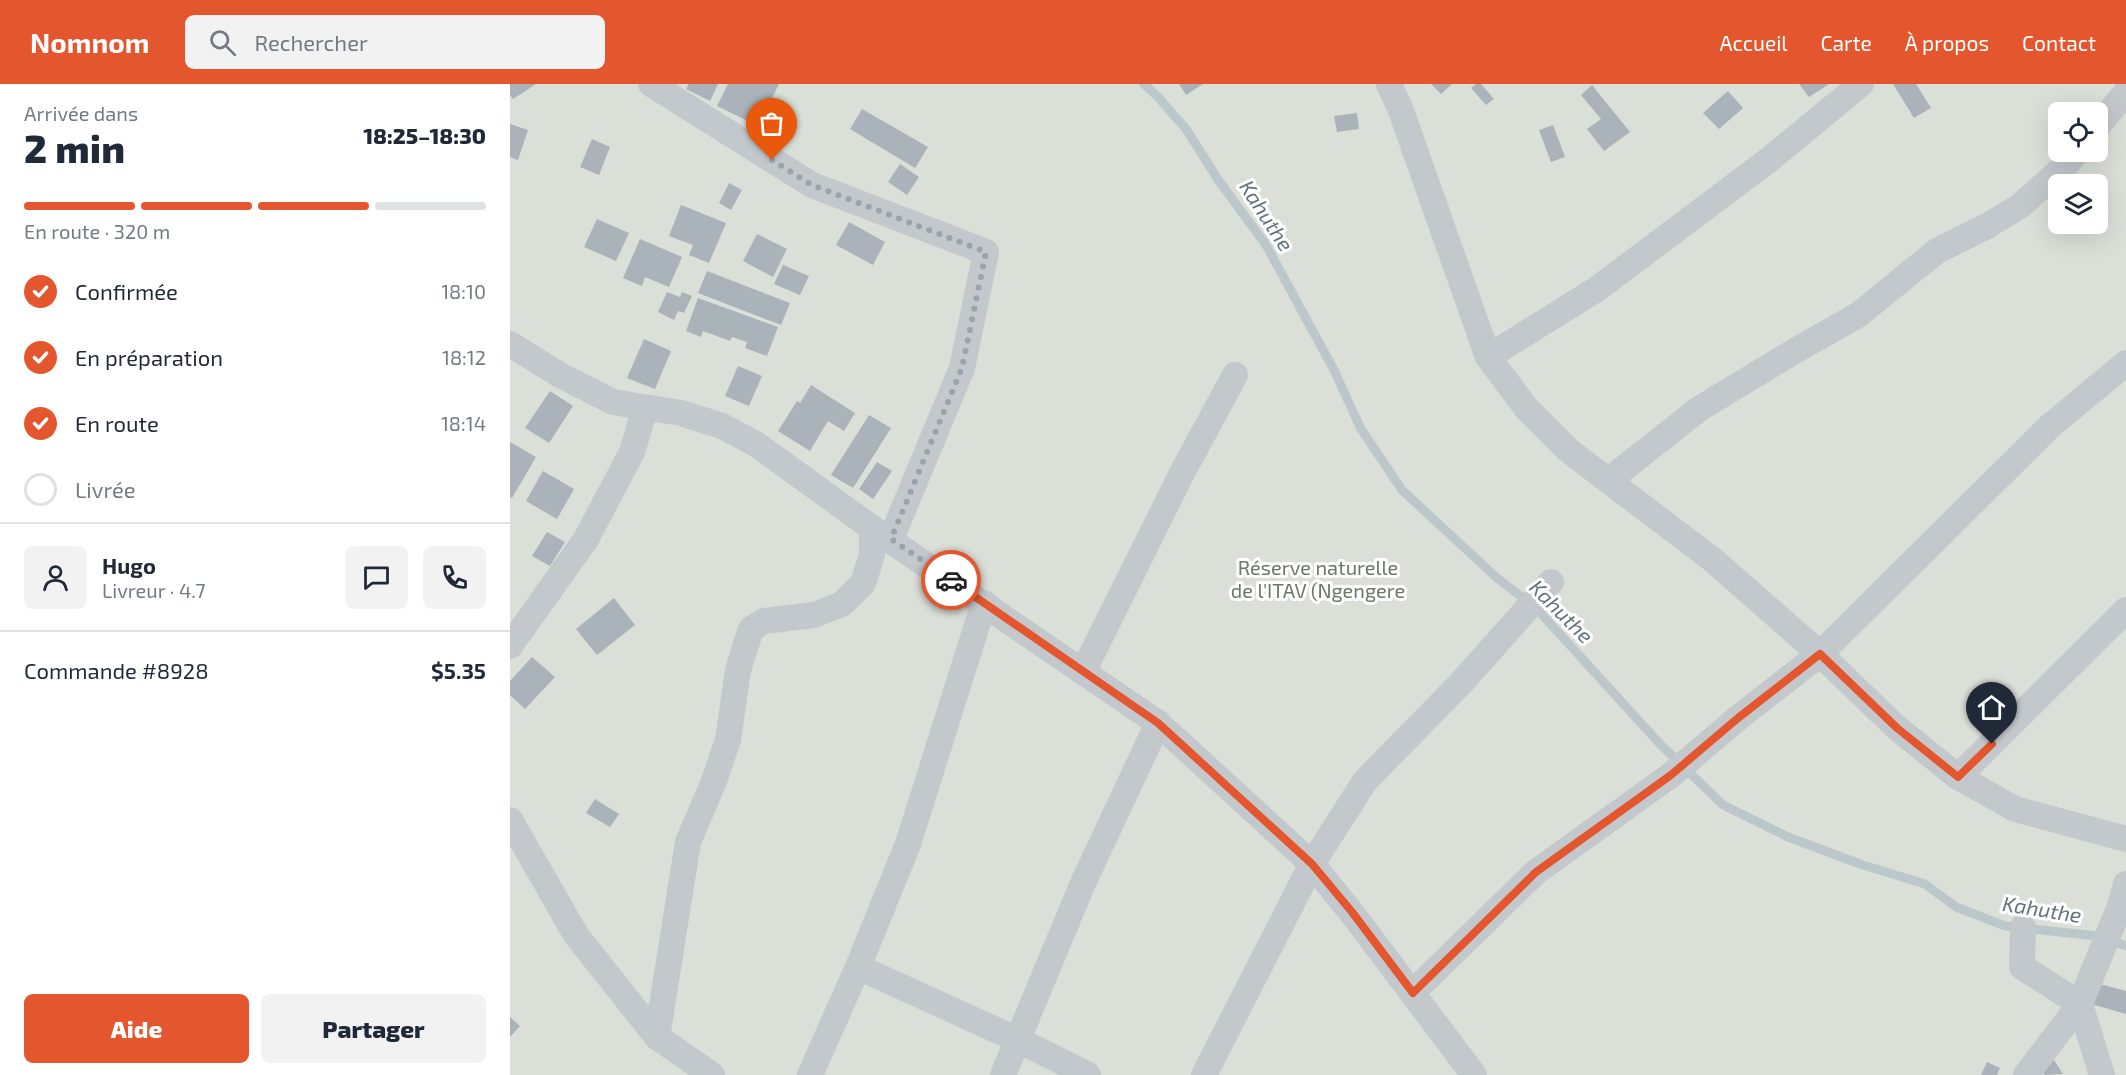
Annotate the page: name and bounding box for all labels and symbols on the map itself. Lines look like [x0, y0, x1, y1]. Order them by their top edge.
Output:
pin [746, 98, 797, 160]
water label: Kahuthe [1235, 175, 1299, 255]
courier [921, 550, 981, 610]
park label: Réserve naturelle de l'ITAV (Ngengere [1231, 555, 1405, 602]
water label: Kahuthe [1525, 574, 1599, 648]
pin [1966, 682, 2017, 744]
water label: Kahuthe [2001, 890, 2083, 927]

